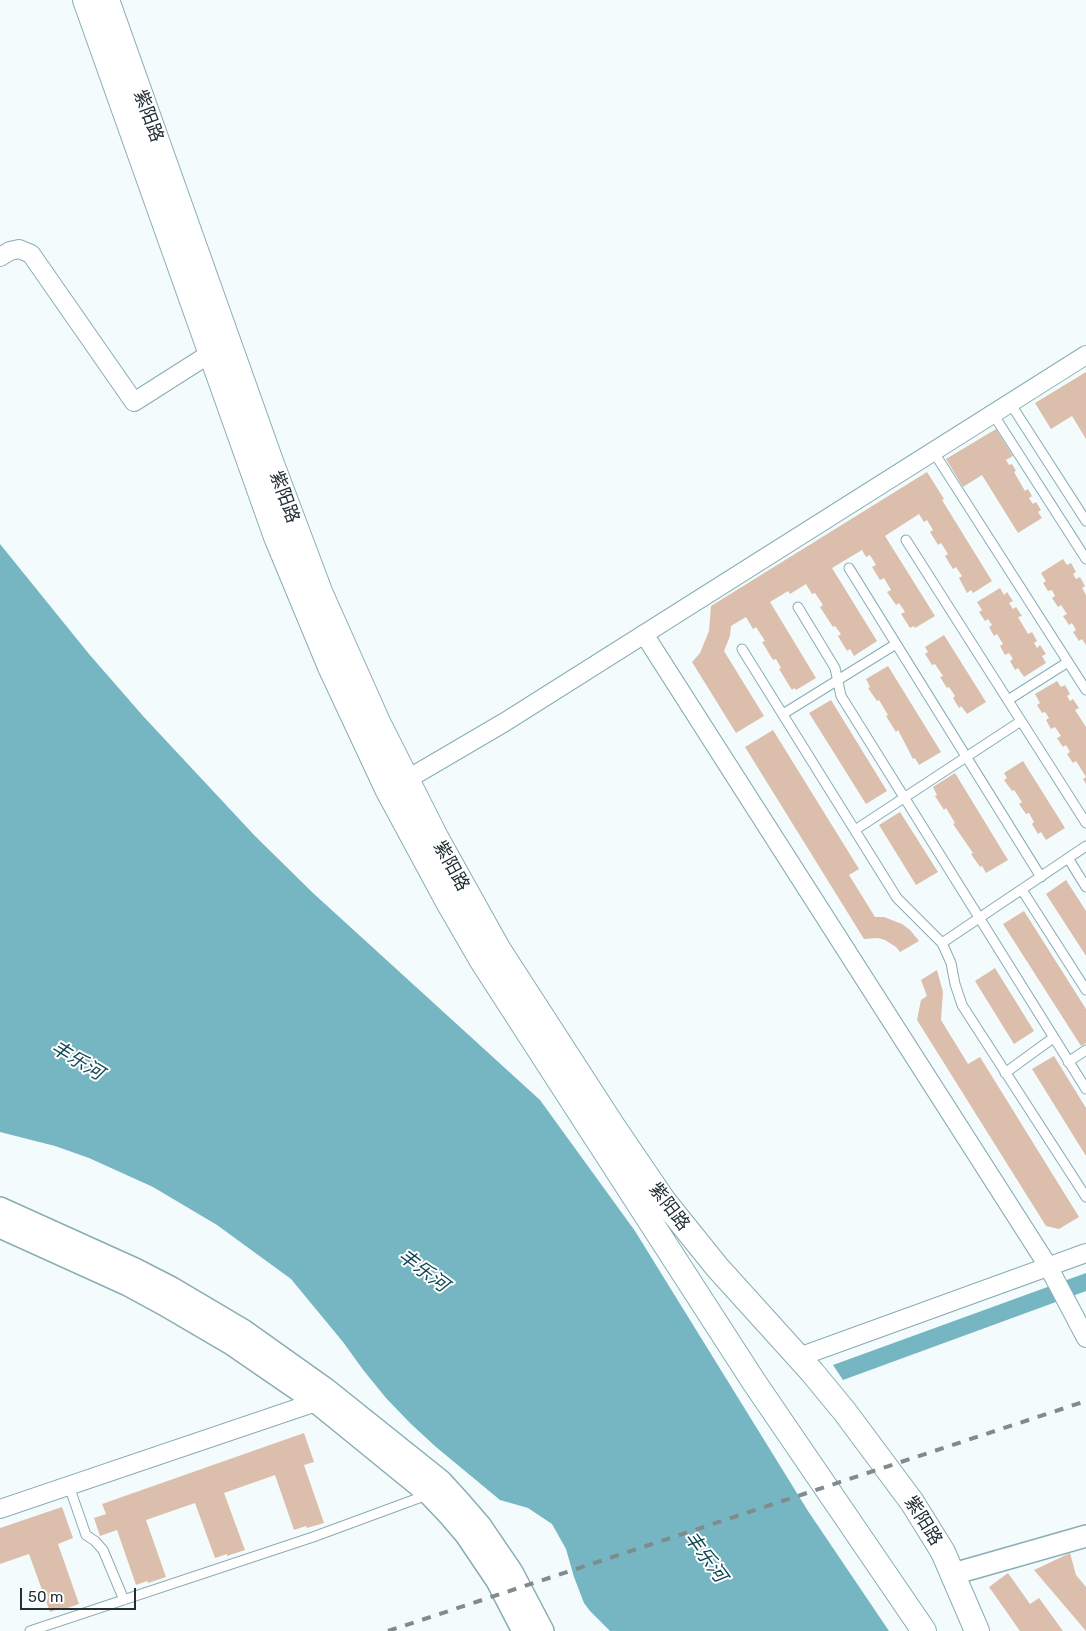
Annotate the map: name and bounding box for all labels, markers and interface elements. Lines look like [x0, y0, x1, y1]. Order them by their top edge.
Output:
street label: 紫阳路 [129, 87, 167, 145]
street label: 紫阳路 [265, 468, 303, 526]
street label: 紫阳路 [428, 837, 474, 895]
water label: 丰乐河 [47, 1037, 107, 1085]
street label: 紫阳路 [644, 1179, 694, 1235]
water label: 丰乐河 [393, 1245, 453, 1297]
street label: 紫阳路 [900, 1492, 946, 1550]
water label: 丰乐河 [679, 1527, 731, 1587]
scale bar [22, 1578, 139, 1610]
text: 50 m [28, 1588, 63, 1606]

